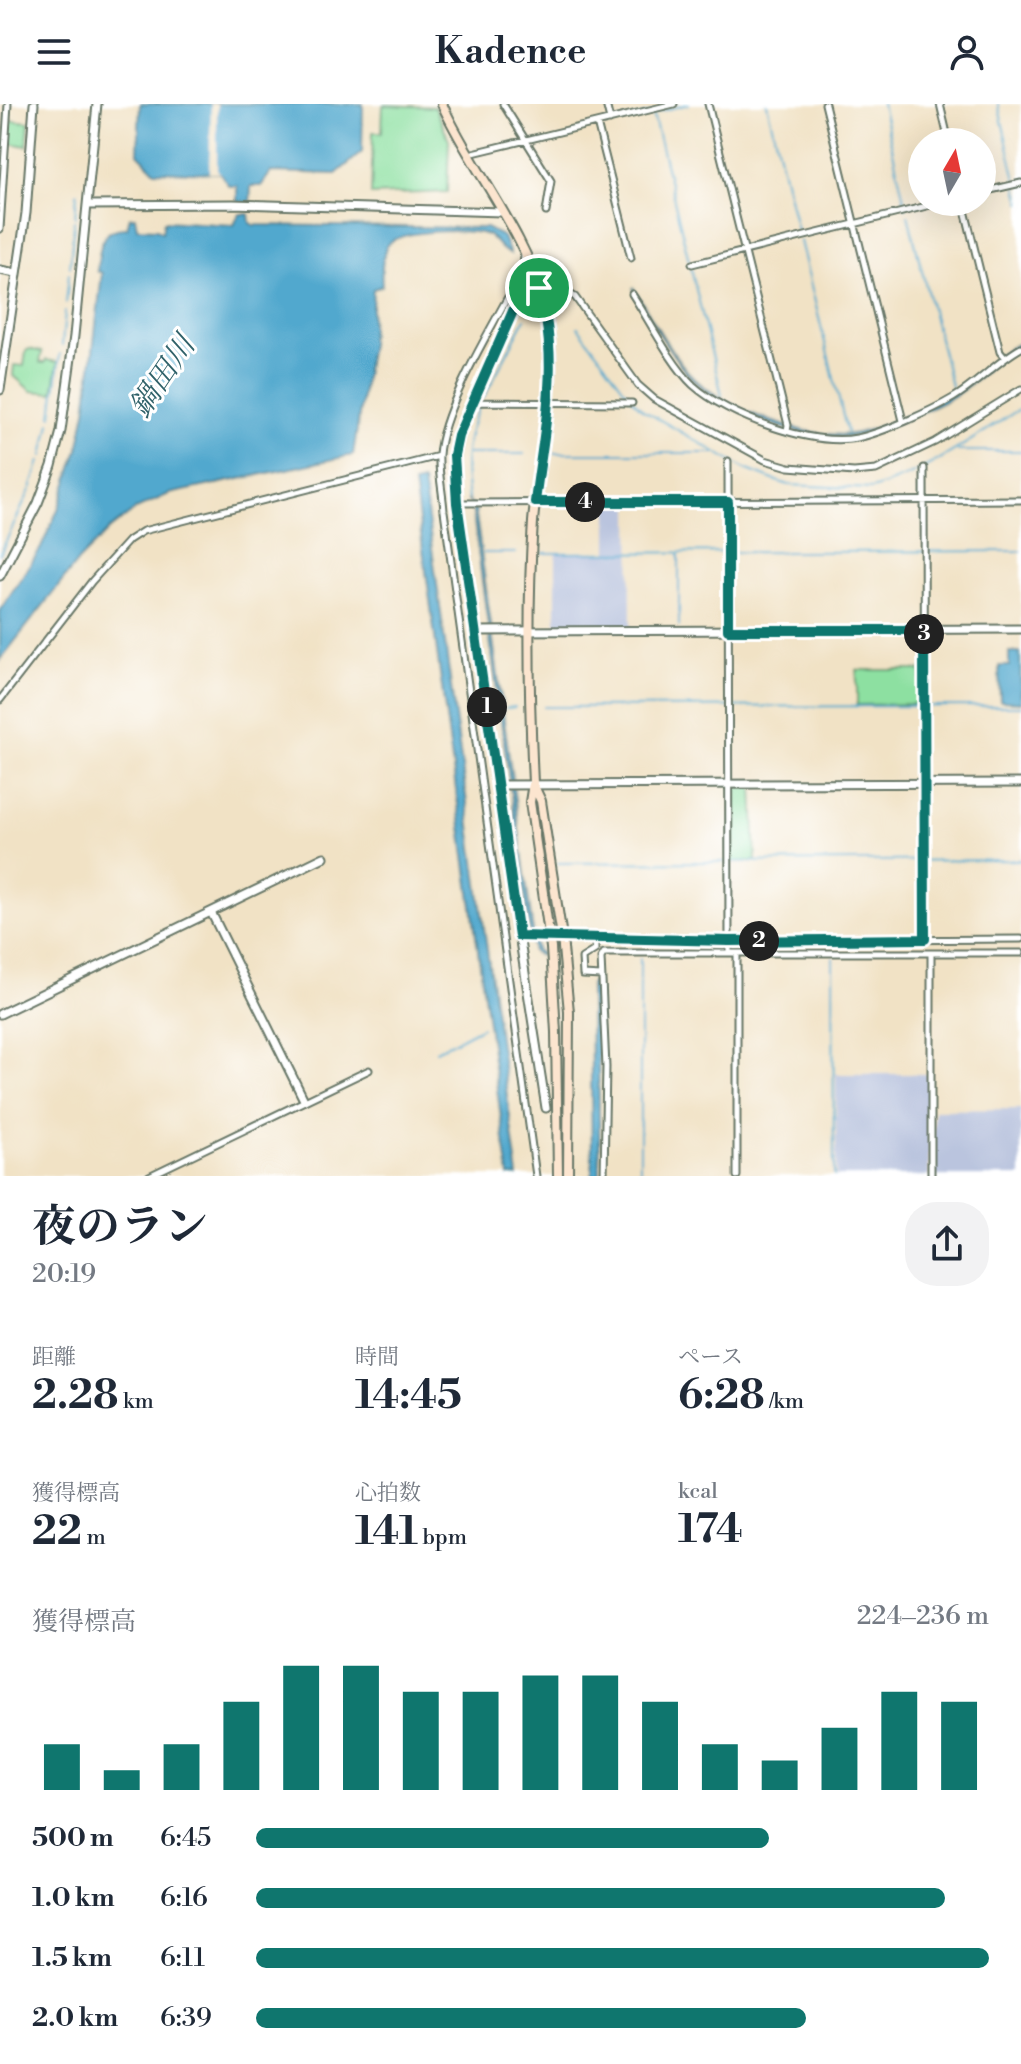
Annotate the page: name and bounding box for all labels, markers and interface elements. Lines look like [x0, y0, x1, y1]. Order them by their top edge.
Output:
icon: menu [32, 30, 76, 74]
text: Kadence [435, 30, 586, 75]
icon: person [945, 30, 989, 74]
north arrow [908, 128, 996, 216]
map controls [908, 128, 996, 216]
pin [505, 254, 573, 322]
icon: arrive [517, 266, 561, 310]
water label: 鍋田川 [122, 326, 205, 424]
pin: 4 [565, 482, 605, 522]
text: 4 [578, 488, 592, 515]
pin: 3 [904, 614, 944, 654]
text: 3 [917, 620, 931, 647]
pin: 1 [467, 687, 507, 727]
text: 1 [482, 693, 492, 720]
pin: 2 [739, 921, 779, 961]
text: 2 [752, 927, 766, 954]
text: 夜のラン [32, 1200, 208, 1255]
button: share [905, 1202, 989, 1286]
text: 20:19 [32, 1258, 96, 1290]
text: 距離 [32, 1344, 76, 1371]
text: 時間 [355, 1344, 399, 1371]
text: ペース [678, 1344, 743, 1371]
text: 2.28 [32, 1371, 118, 1421]
text: 14:45 [355, 1371, 462, 1421]
text: 6:28 [678, 1371, 765, 1421]
text: km [118, 1388, 154, 1415]
text: /km [765, 1388, 804, 1415]
text: kcal [678, 1478, 718, 1505]
text: 獲得標高 [32, 1480, 120, 1507]
text: 心拍数 [355, 1480, 421, 1507]
text: 174 [678, 1505, 743, 1555]
text: 22 [32, 1507, 82, 1557]
text: 141 [355, 1507, 418, 1557]
text: m [82, 1524, 106, 1551]
text: bpm [418, 1524, 467, 1551]
text: 224–236 m [857, 1600, 989, 1632]
text: 獲得標高 [32, 1606, 136, 1638]
text: 500 m [32, 1822, 114, 1854]
text: 6:45 [160, 1822, 211, 1854]
text: 1.0 km [32, 1882, 115, 1914]
text: 6:16 [160, 1882, 208, 1914]
text: 1.5 km [32, 1942, 112, 1974]
text: 6:11 [160, 1942, 205, 1974]
text: 2.0 km [32, 2002, 118, 2034]
text: 6:39 [160, 2002, 212, 2034]

